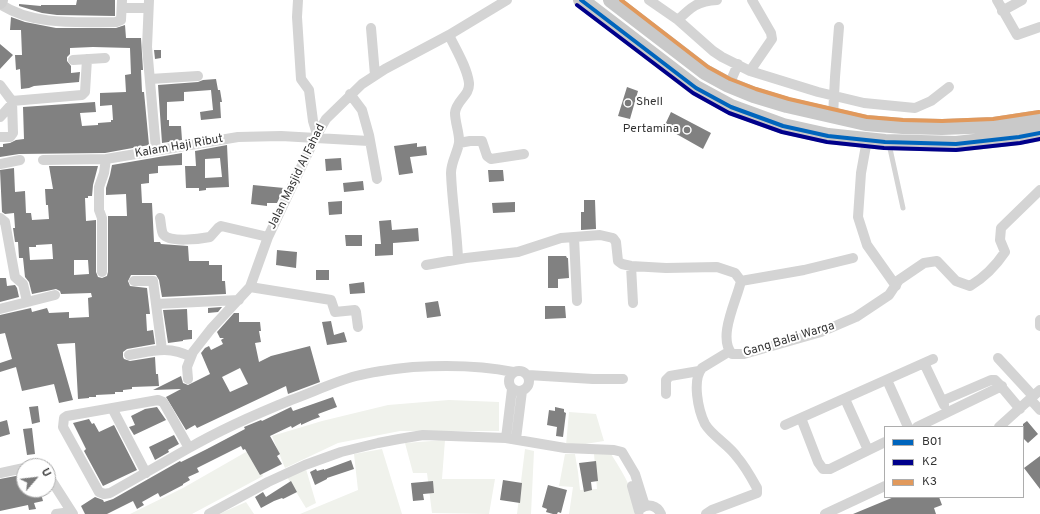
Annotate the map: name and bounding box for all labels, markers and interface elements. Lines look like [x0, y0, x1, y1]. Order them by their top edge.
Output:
place label: Shell [636, 96, 663, 110]
marker: Shell [623, 98, 633, 108]
street label: Jalan Masjid Al Fahad [265, 122, 329, 232]
place label: Pertamina [623, 123, 679, 137]
marker: Pertamina [682, 125, 692, 135]
street label: Kalam Haji Ribut [134, 132, 224, 162]
street label: Gang Balai Warga [742, 319, 836, 361]
legend [884, 426, 1024, 498]
text: B01 [922, 434, 942, 450]
text: K2 [922, 454, 937, 470]
north arrow [16, 458, 56, 498]
text: U [38, 466, 54, 480]
text: K3 [922, 474, 937, 490]

